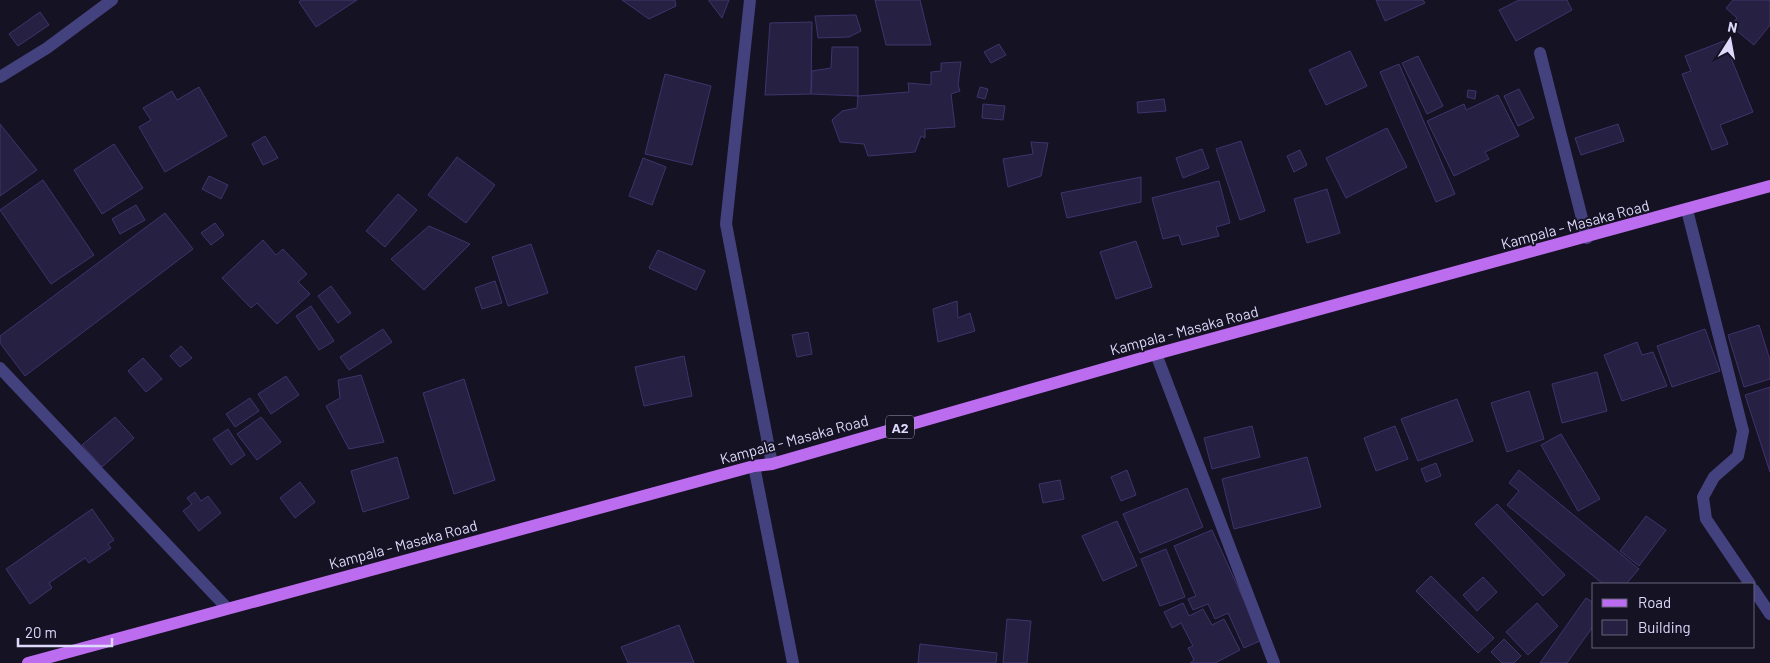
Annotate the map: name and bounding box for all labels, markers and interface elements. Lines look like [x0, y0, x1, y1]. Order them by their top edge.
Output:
north arrow [1705, 15, 1755, 65]
text: N [1726, 18, 1739, 36]
street label: Kampala - Masaka Road [1499, 196, 1651, 252]
street label: Kampala - Masaka Road [1108, 302, 1260, 358]
street label: Kampala - Masaka Road [718, 411, 870, 467]
road number: A2 [886, 416, 914, 438]
street label: Kampala - Masaka Road [327, 516, 479, 572]
legend [1592, 583, 1755, 648]
text: Road [1638, 593, 1671, 611]
scale bar [18, 616, 111, 648]
text: Building [1638, 618, 1691, 636]
text: 20 m [25, 623, 57, 641]

